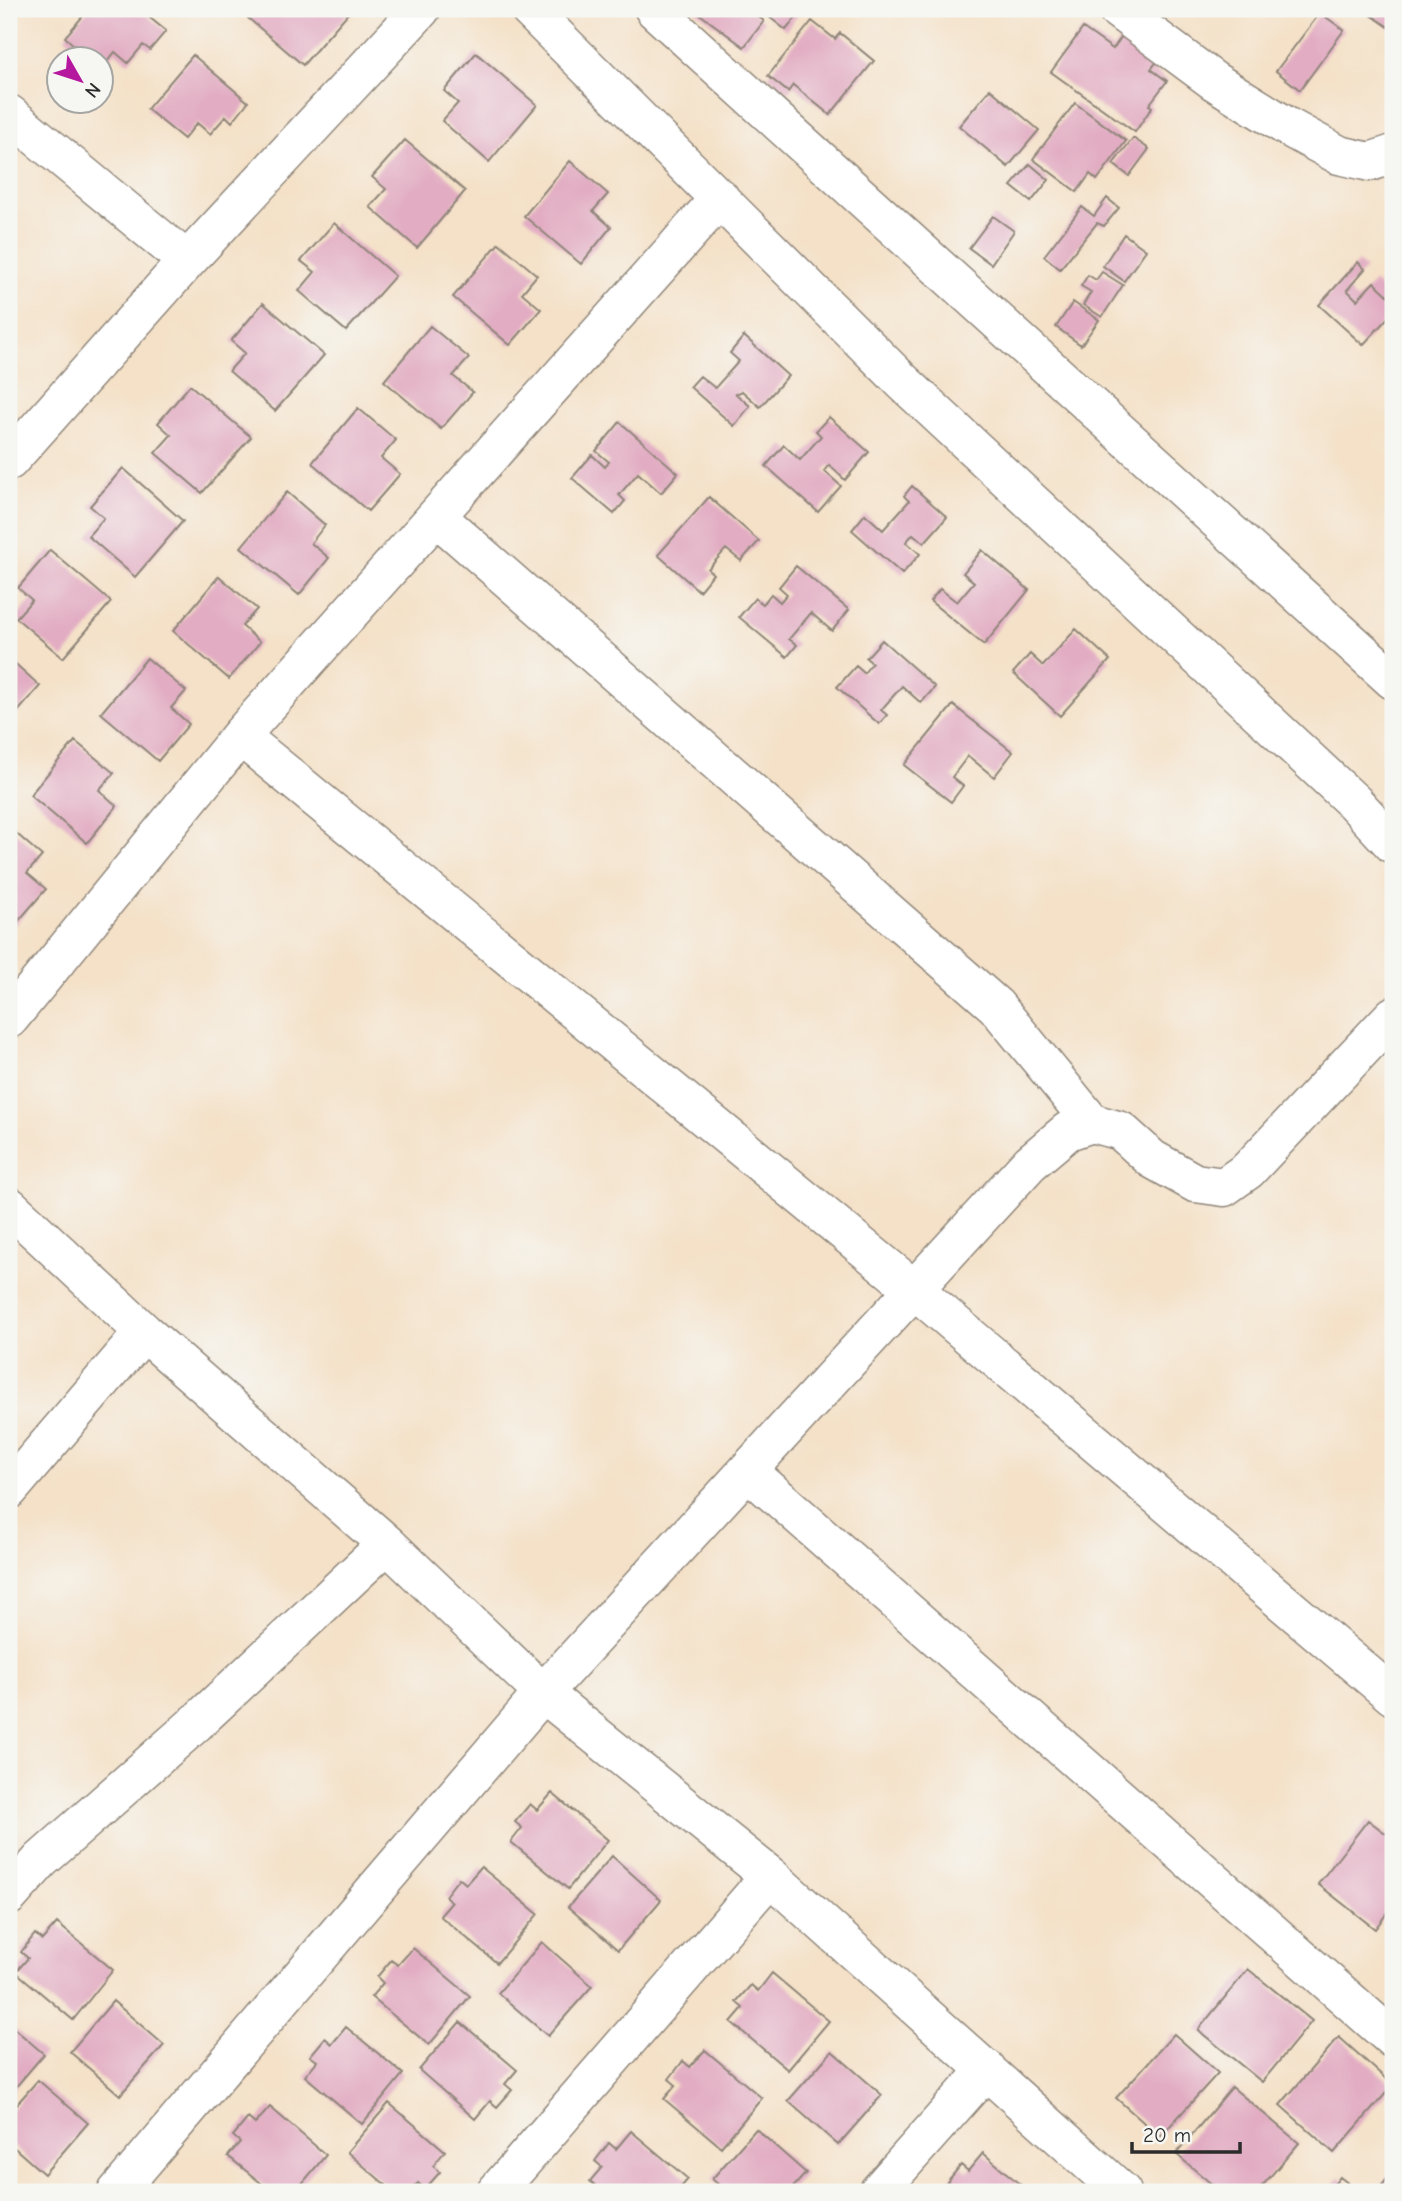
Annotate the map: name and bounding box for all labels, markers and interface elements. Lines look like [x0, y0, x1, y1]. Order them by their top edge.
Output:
north arrow [46, 46, 116, 116]
text: N [80, 78, 105, 102]
scale bar [1132, 2110, 1241, 2154]
text: 20 m [1143, 2123, 1191, 2147]

